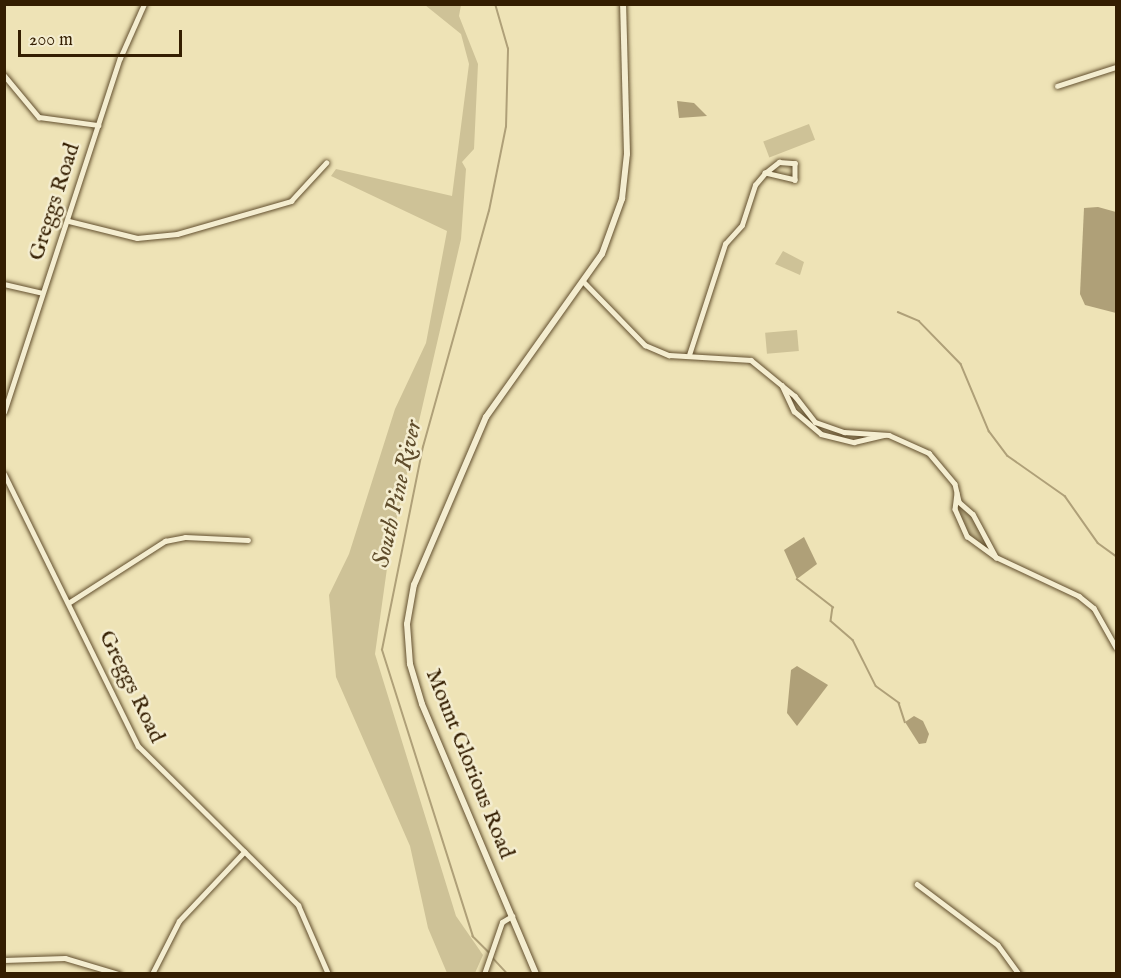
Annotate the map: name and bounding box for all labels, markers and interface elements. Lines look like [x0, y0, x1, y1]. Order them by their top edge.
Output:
scale bar [21, 18, 184, 56]
text: 200 m [29, 29, 73, 52]
street label: Greggs Road [24, 140, 86, 264]
water label: South Pine River [367, 418, 429, 570]
street label: Greggs Road [92, 626, 170, 748]
street label: Mount Glorious Road [419, 665, 519, 863]

